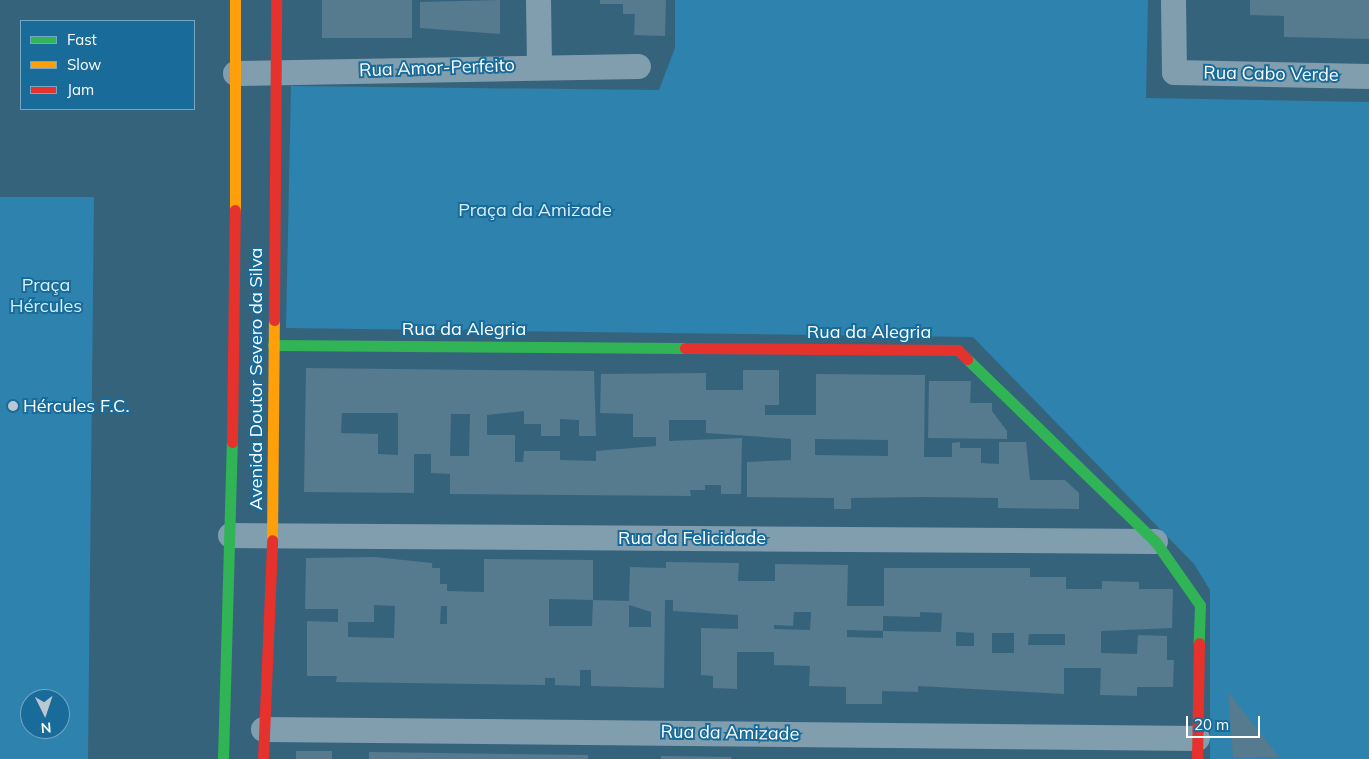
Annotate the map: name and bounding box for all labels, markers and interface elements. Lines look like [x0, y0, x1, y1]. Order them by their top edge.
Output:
legend [20, 20, 195, 110]
text: Fast [67, 30, 97, 49]
street label: Rua Amor-Perfeito [359, 54, 515, 82]
text: Slow [67, 55, 101, 74]
street label: Rua Cabo Verde [1203, 62, 1339, 86]
text: Jam [67, 80, 94, 99]
park label: Praça da Amizade [458, 199, 612, 221]
street label: Avenida Doutor Severo da Silva [245, 248, 267, 510]
park label: Praça Hércules [10, 275, 82, 318]
street label: Rua da Alegria [402, 318, 526, 340]
street label: Rua da Alegria [807, 321, 931, 343]
place label: Hércules F.C. [23, 395, 130, 417]
marker: Hércules F.C. [7, 400, 19, 412]
street label: Rua da Felicidade [618, 527, 766, 549]
north arrow [20, 689, 70, 739]
scale bar [1189, 706, 1263, 738]
text: 20 m [1194, 715, 1229, 734]
text: N [40, 719, 52, 737]
street label: Rua da Amizade [661, 721, 799, 745]

